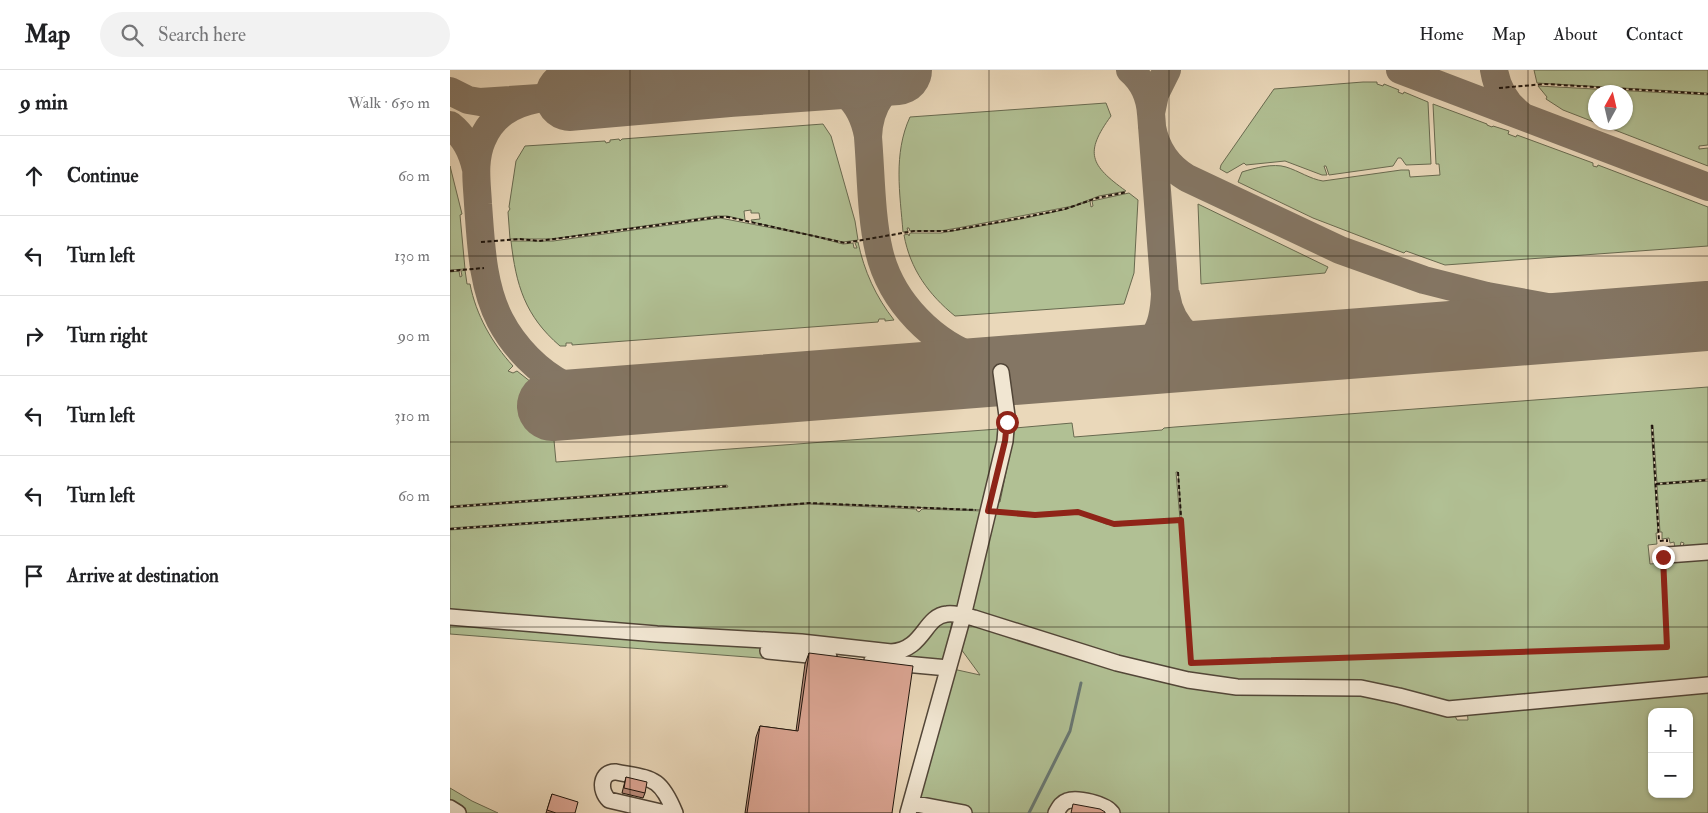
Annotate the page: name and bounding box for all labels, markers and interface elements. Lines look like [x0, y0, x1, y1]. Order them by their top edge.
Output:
search box [100, 12, 450, 57]
text: Map [25, 19, 70, 50]
icon: search [118, 21, 146, 49]
text: Search here [158, 23, 246, 47]
text: Home [1419, 23, 1464, 46]
text: Map [1492, 23, 1526, 46]
text: About [1554, 23, 1598, 46]
text: Contact [1626, 23, 1683, 46]
north arrow [1588, 85, 1633, 130]
text: 9 min [20, 89, 68, 116]
text: Walk · 650 m [348, 93, 430, 113]
icon: ahead [20, 162, 48, 190]
text: Continue [67, 164, 138, 188]
text: 60 m [398, 166, 430, 186]
icon: left [20, 242, 48, 270]
text: Turn left [67, 244, 135, 268]
text: 130 m [394, 246, 430, 266]
icon: right [20, 322, 48, 350]
text: Turn right [67, 324, 147, 348]
text: 90 m [398, 326, 430, 346]
icon: left [20, 402, 48, 430]
text: Turn left [67, 404, 135, 428]
text: 310 m [394, 406, 430, 426]
route start [996, 411, 1019, 434]
icon: left [20, 482, 48, 510]
text: Turn left [67, 484, 135, 508]
text: 60 m [398, 486, 430, 506]
route end [1652, 546, 1675, 569]
icon: arrive [20, 562, 48, 590]
text: Arrive at destination [67, 564, 219, 588]
map controls [1648, 708, 1693, 798]
button: + [1648, 708, 1693, 753]
button: − [1648, 753, 1693, 798]

